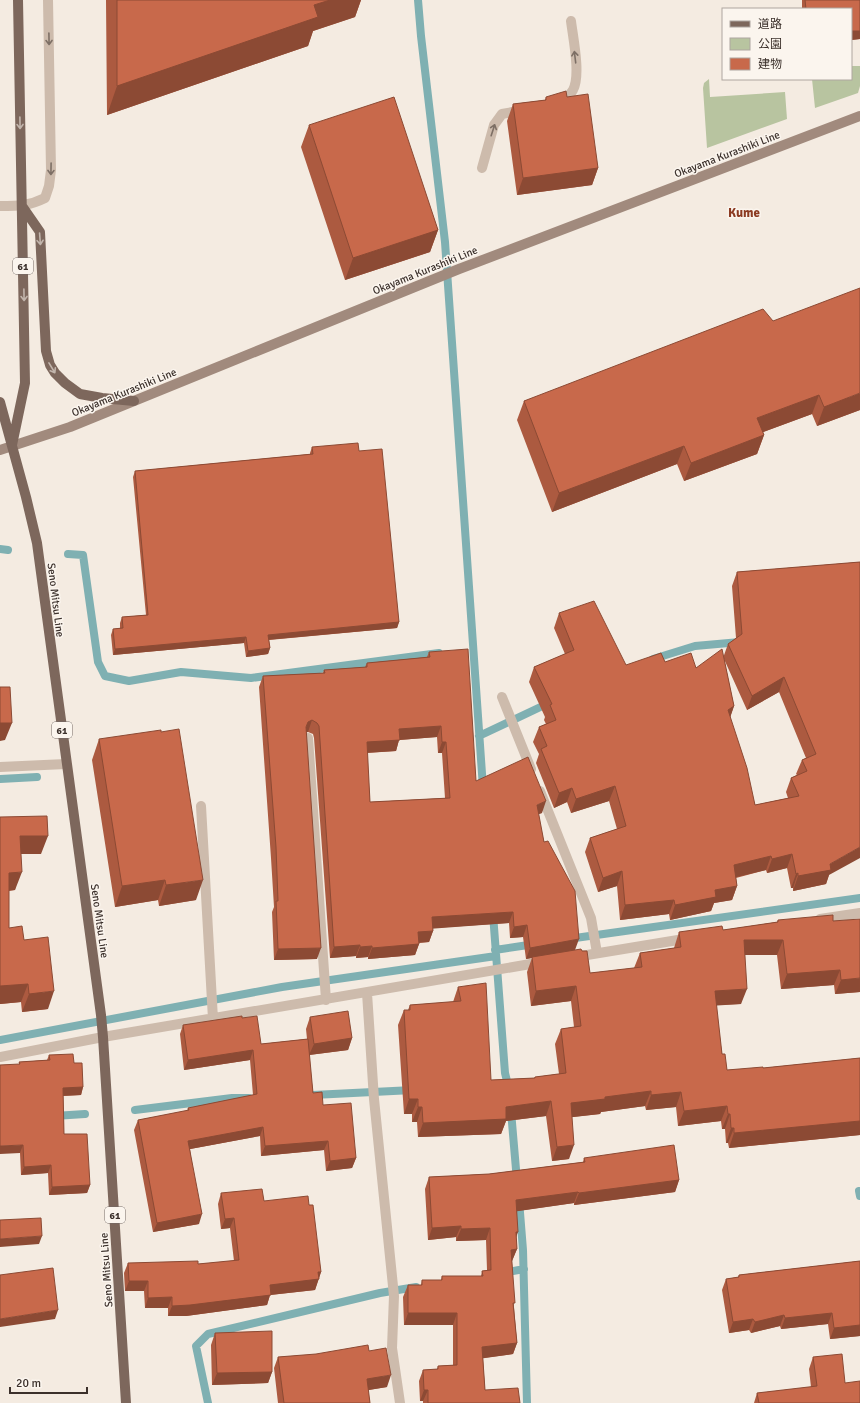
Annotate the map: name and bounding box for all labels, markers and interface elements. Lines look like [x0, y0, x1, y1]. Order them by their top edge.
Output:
legend [722, 8, 852, 80]
text: 道路 [758, 17, 782, 32]
one-way arrow [45, 32, 53, 45]
text: 公園 [758, 37, 782, 52]
one-way arrow [572, 51, 579, 64]
text: 建物 [758, 57, 782, 72]
one-way arrow [17, 116, 24, 129]
one-way arrow [490, 124, 497, 137]
street label: Okayama Kurashiki Line [673, 128, 782, 181]
one-way arrow [47, 162, 54, 175]
district label: Kume [728, 205, 761, 221]
one-way arrow [37, 232, 44, 245]
street label: Okayama Kurashiki Line [371, 243, 480, 297]
road number: 61 [13, 258, 33, 274]
one-way arrow [20, 288, 28, 301]
one-way arrow [49, 362, 57, 374]
street label: Okayama Kurashiki Line [70, 365, 179, 419]
street label: Seno Mitsu Line [45, 562, 67, 638]
road number: 61 [52, 722, 72, 738]
street label: Seno Mitsu Line [88, 883, 111, 959]
road number: 61 [105, 1207, 125, 1223]
street label: Seno Mitsu Line [97, 1232, 116, 1308]
scale bar [10, 1369, 87, 1395]
text: 20 m [16, 1376, 41, 1391]

